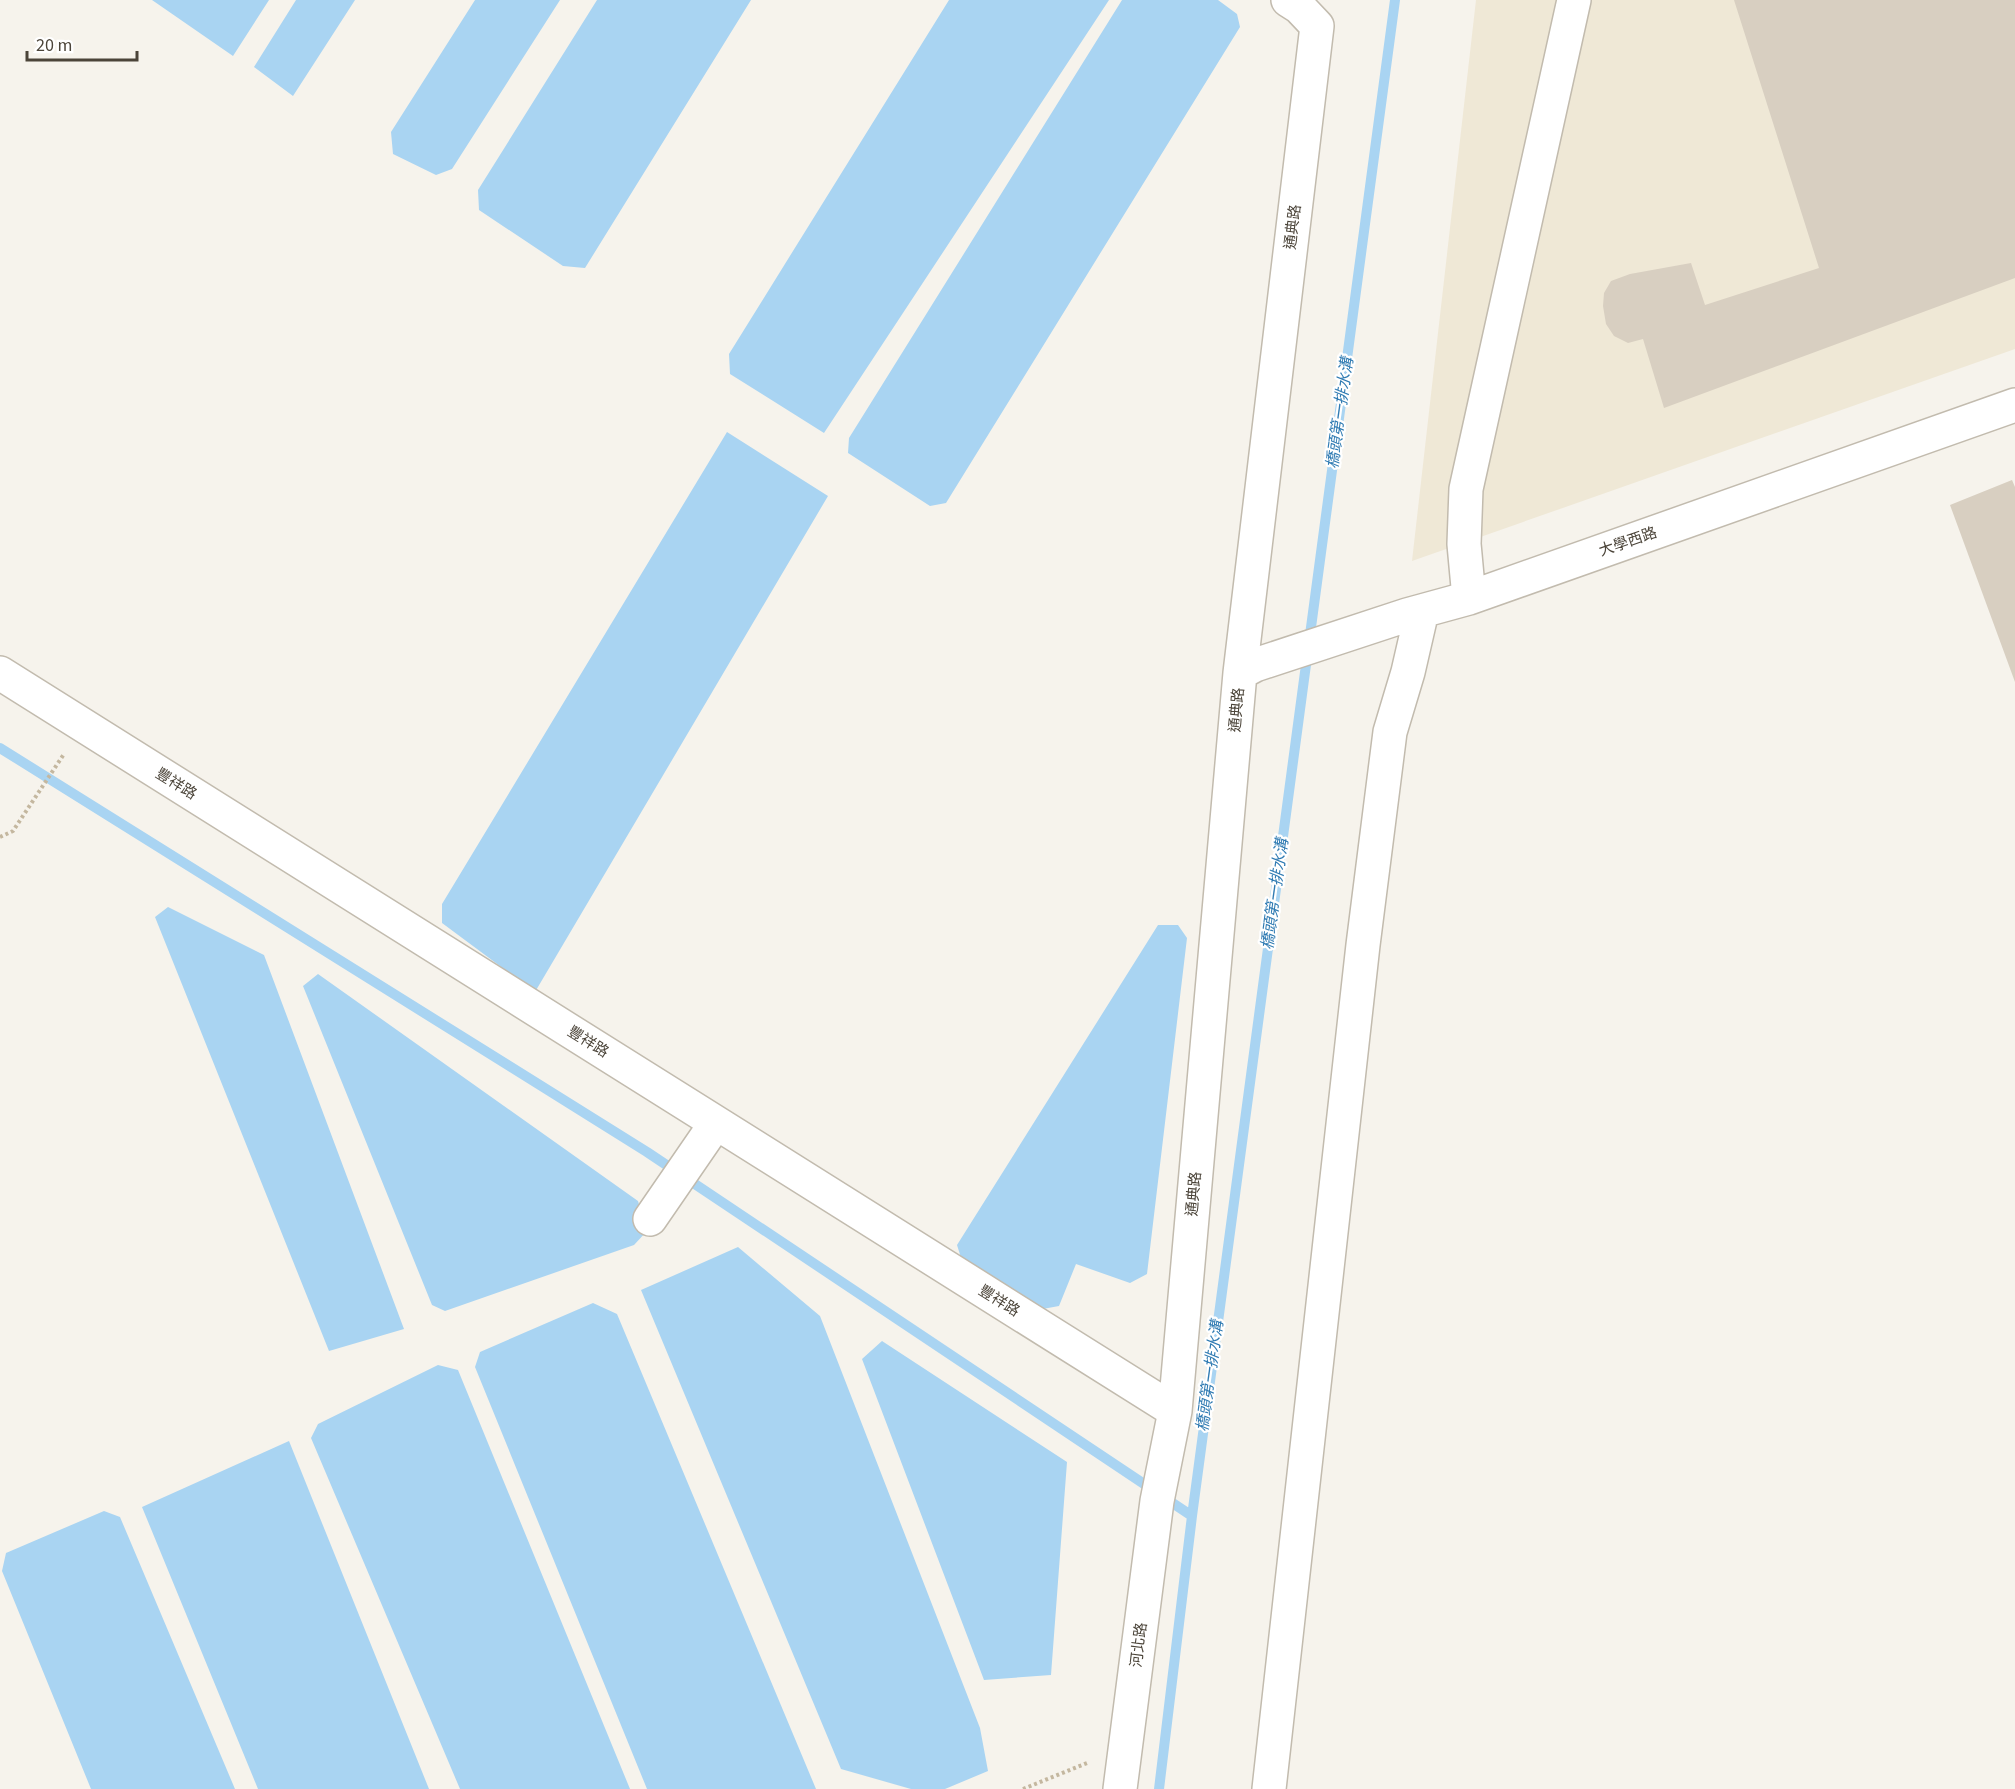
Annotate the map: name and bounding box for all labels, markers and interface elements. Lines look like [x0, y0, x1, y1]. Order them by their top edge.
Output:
scale bar [27, 24, 136, 62]
text: 20 m [36, 33, 72, 58]
street label: 通典路 [1280, 203, 1306, 251]
water label: 橋頭第一排水溝 [1321, 354, 1359, 470]
street label: 大學西路 [1596, 522, 1660, 562]
street label: 通典路 [1225, 687, 1249, 733]
street label: 豐祥路 [151, 763, 201, 805]
water label: 橋頭第一排水溝 [1256, 835, 1294, 951]
street label: 豐祥路 [563, 1021, 613, 1063]
street label: 通典路 [1182, 1171, 1206, 1217]
street label: 豐祥路 [974, 1280, 1024, 1322]
water label: 橋頭第一排水溝 [1191, 1317, 1229, 1433]
street label: 河北路 [1126, 1621, 1152, 1669]

